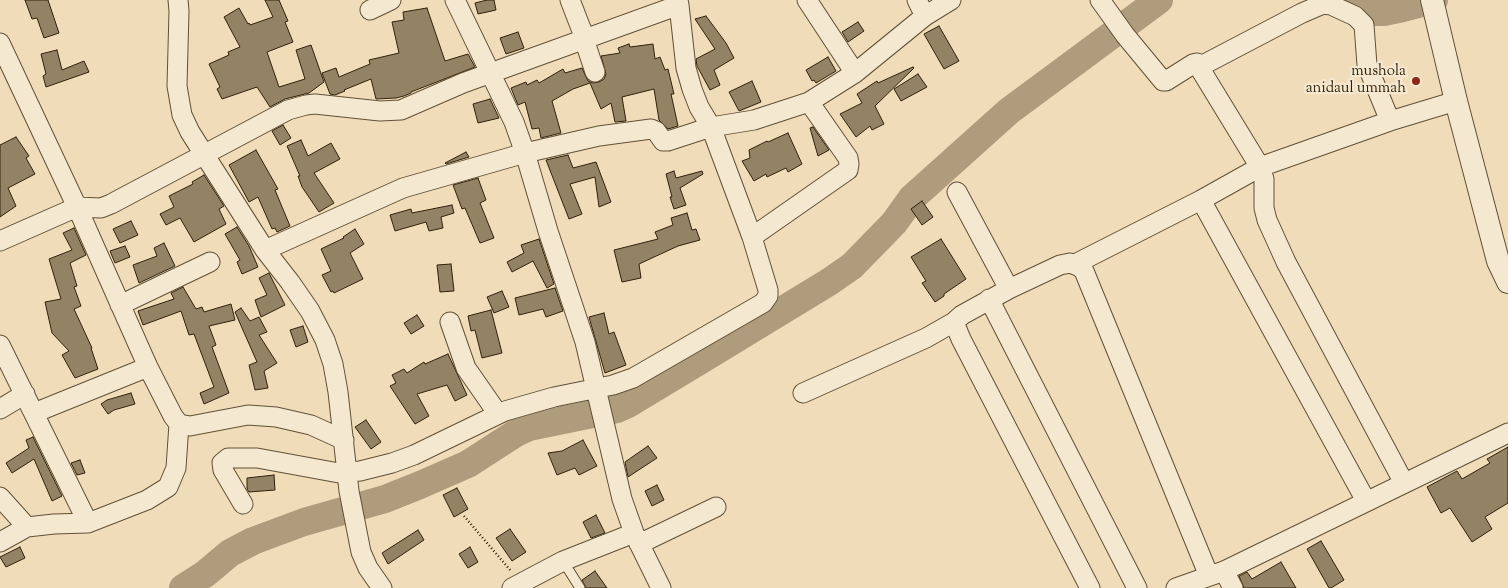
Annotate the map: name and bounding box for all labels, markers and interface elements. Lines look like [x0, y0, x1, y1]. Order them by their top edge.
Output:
place label: mushola anidaul ummah [1306, 63, 1406, 98]
marker: mushola anidaul ummah [1410, 75, 1422, 87]

